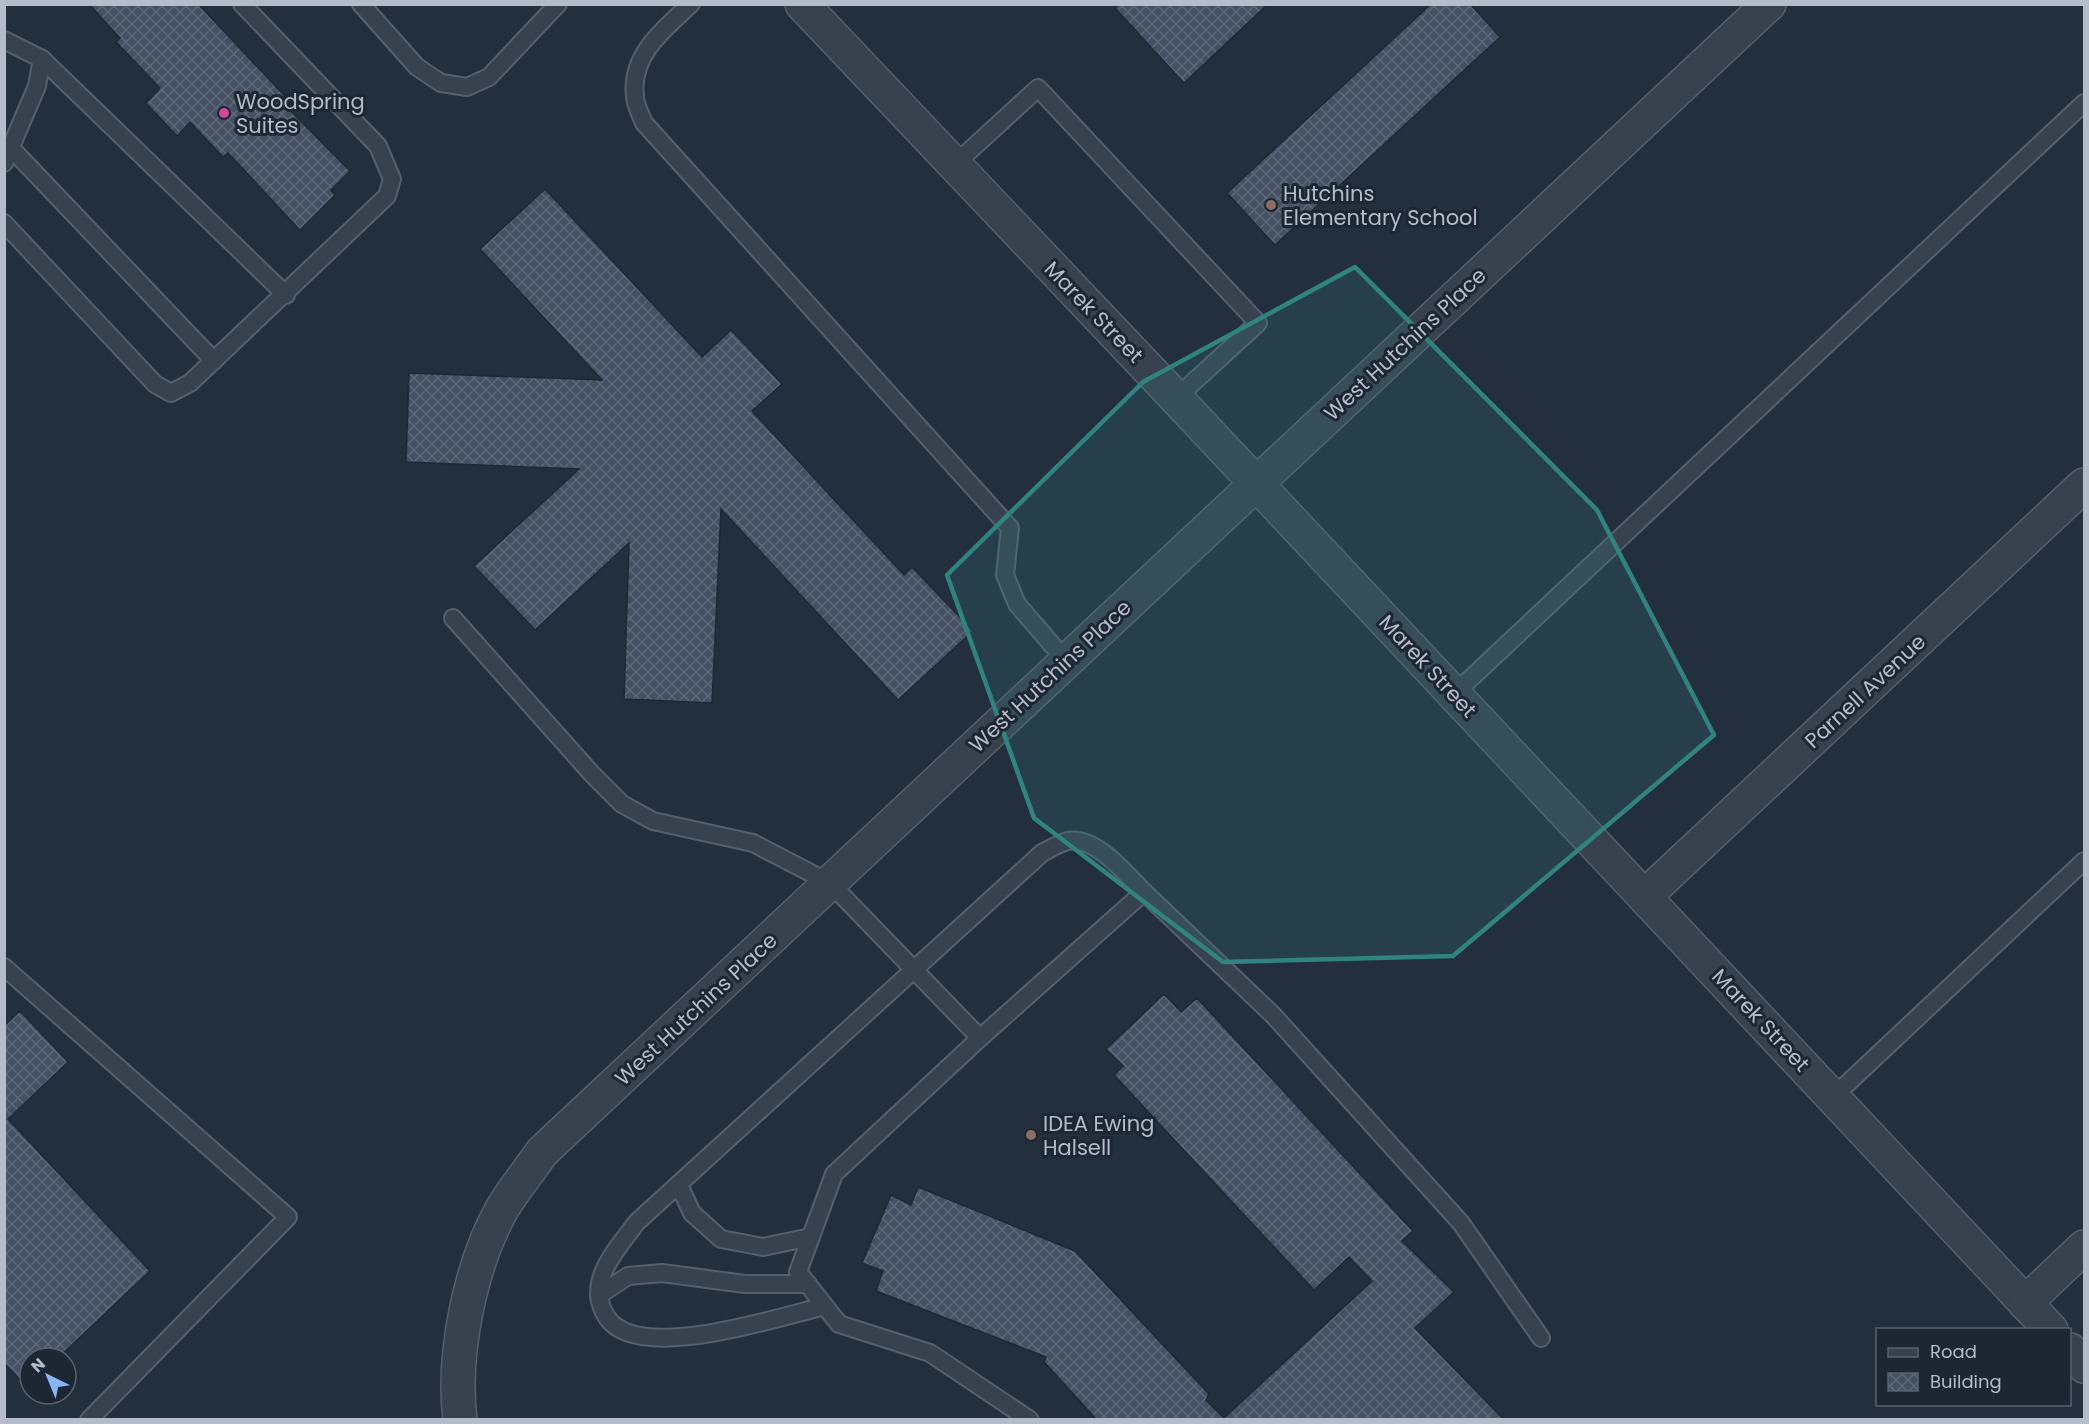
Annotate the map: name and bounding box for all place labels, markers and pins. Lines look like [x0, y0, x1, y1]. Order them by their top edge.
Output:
place label: WoodSpring Suites [236, 87, 365, 140]
marker: WoodSpring Suites [217, 106, 231, 120]
place label: Hutchins Elementary School [1283, 179, 1478, 232]
marker: Hutchins Elementary School [1264, 198, 1278, 212]
place label: IDEA Ewing Halsell [1043, 1109, 1154, 1162]
marker: IDEA Ewing Halsell [1024, 1128, 1038, 1142]

